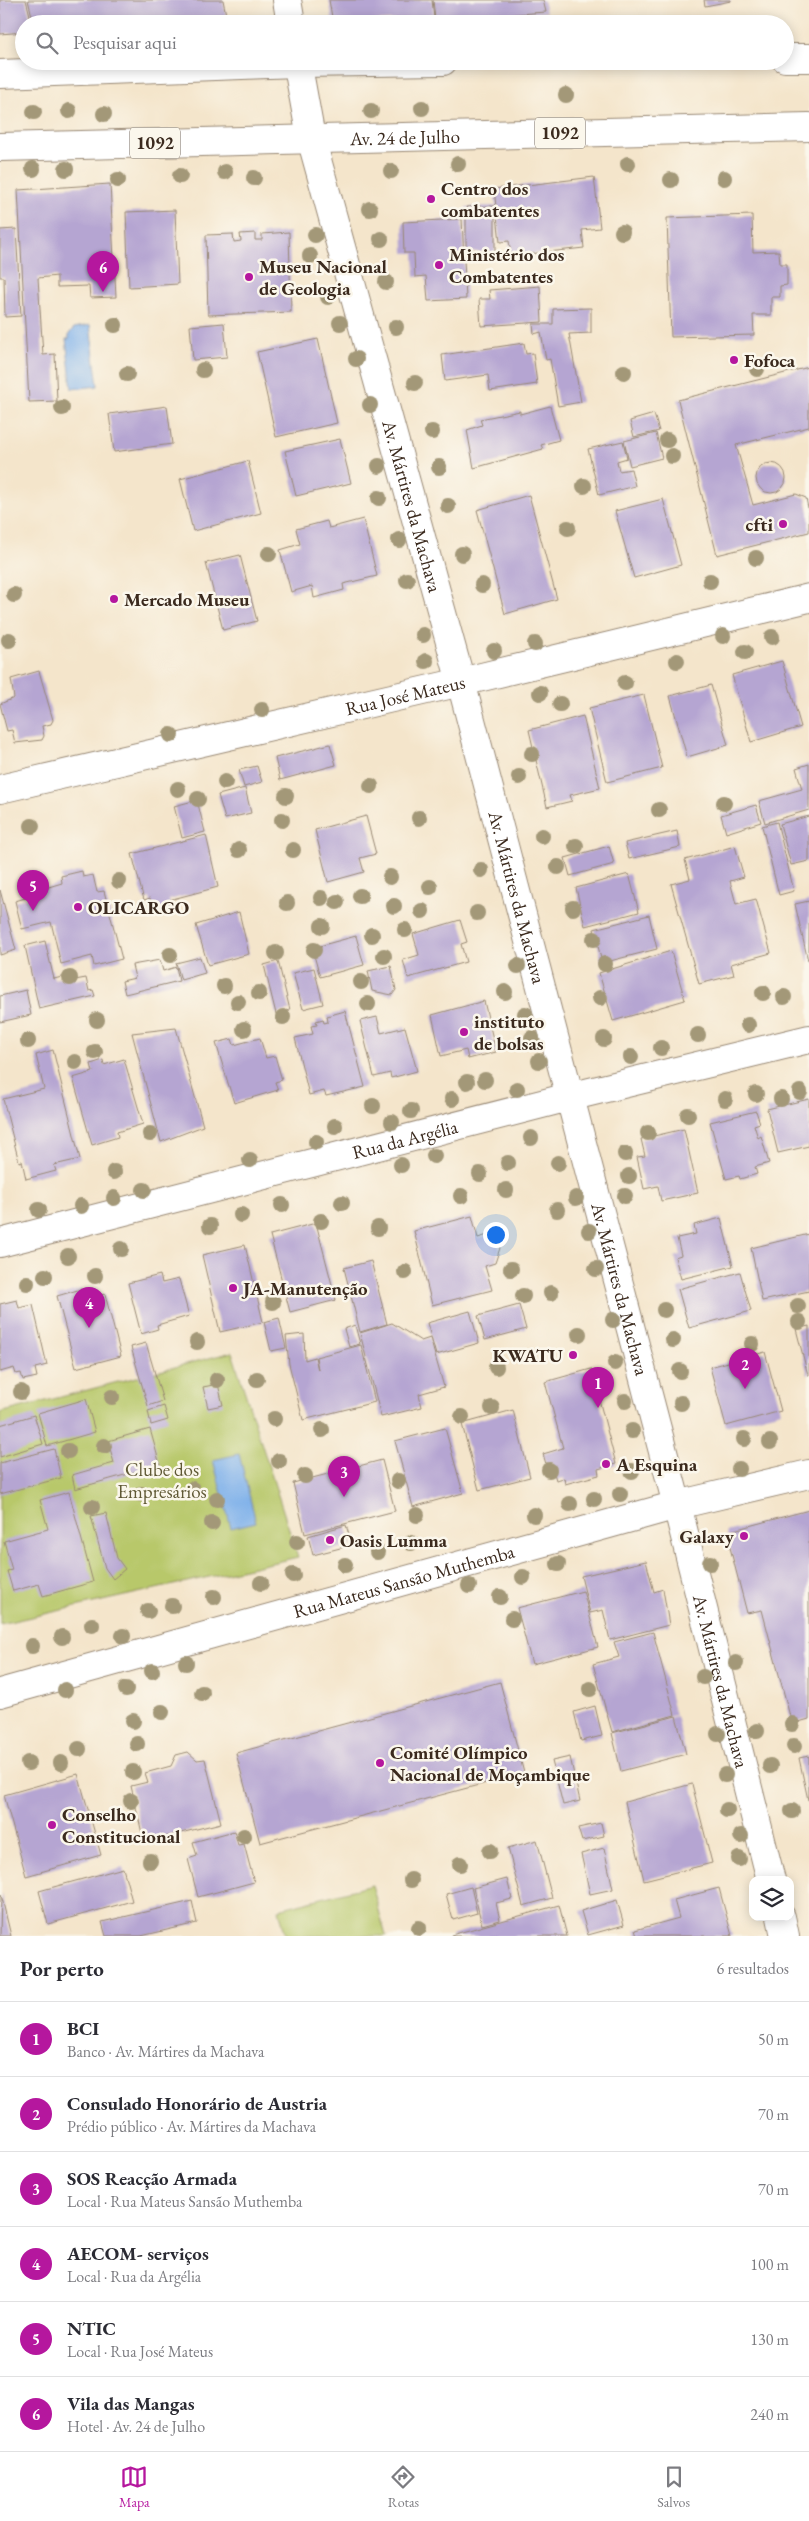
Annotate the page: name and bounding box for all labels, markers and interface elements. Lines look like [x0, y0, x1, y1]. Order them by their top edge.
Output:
search box [15, 15, 794, 70]
icon: search [33, 29, 61, 57]
text: Pesquisar aqui [73, 30, 177, 55]
road number: 1092 [535, 118, 585, 148]
street label: Av. 24 de Julho [349, 124, 460, 151]
road number: 1092 [130, 128, 180, 158]
place label: Centro dos combatentes [441, 176, 539, 223]
marker: Centro dos combatentes [425, 193, 437, 205]
place label: Ministério dos Combatentes [449, 242, 565, 289]
pin: 6 [87, 251, 119, 292]
place label: Museu Nacional de Geologia [259, 254, 388, 301]
marker: Ministério dos Combatentes [433, 259, 445, 271]
marker: Museu Nacional de Geologia [243, 271, 255, 283]
place label: Fofoca [744, 348, 796, 373]
marker: Fofoca [728, 354, 740, 366]
street label: Av. Mártires da Machava [376, 416, 448, 596]
place label: cfti [746, 512, 773, 537]
marker: cfti [777, 518, 789, 530]
place label: Mercado Museu [124, 587, 250, 612]
marker: Mercado Museu [108, 593, 120, 605]
street label: Rua José Mateus [343, 669, 468, 721]
street label: Av. Mártires da Machava [482, 807, 552, 987]
pin: 5 [17, 870, 49, 911]
place label: OLICARGO [88, 895, 189, 920]
marker: OLICARGO [72, 901, 84, 913]
place label: instituto de bolsas [474, 1009, 545, 1056]
marker: instituto de bolsas [458, 1026, 470, 1038]
street label: Rua da Argélia [350, 1114, 461, 1165]
street label: Av. Mártires da Machava [585, 1199, 655, 1379]
your location [483, 1222, 509, 1248]
place label: JA-Manutenção [241, 1276, 368, 1301]
marker: JA-Manutenção [227, 1282, 239, 1294]
pin: 4 [73, 1287, 105, 1328]
place label: KWATU [493, 1343, 563, 1368]
pin: 2 [729, 1348, 761, 1389]
marker: KWATU [567, 1349, 579, 1361]
pin: 1 [582, 1367, 614, 1408]
place label: A Esquina [615, 1452, 698, 1477]
pin: 3 [328, 1456, 360, 1497]
park label: Clube dos Empresários [117, 1457, 207, 1504]
marker: A Esquina [600, 1458, 612, 1470]
place label: Galaxy [680, 1524, 735, 1549]
place label: Oasis Lumma [340, 1528, 448, 1553]
marker: Galaxy [738, 1530, 750, 1542]
marker: Oasis Lumma [324, 1534, 336, 1546]
street label: Rua Mateus Sansão Muthemba [291, 1539, 518, 1624]
street label: Av. Mártires da Machava [687, 1591, 755, 1771]
place label: Comité Olímpico Nacional de Moçambique [390, 1740, 590, 1787]
marker: Comité Olímpico Nacional de Moçambique [374, 1757, 386, 1769]
place label: Conselho Constitucional [62, 1802, 181, 1849]
marker: Conselho Constitucional [46, 1819, 58, 1831]
map controls [749, 1876, 794, 1921]
button: layers [749, 1876, 794, 1921]
text: Por perto [20, 1955, 104, 1982]
text: 6 resultados [717, 1958, 789, 1979]
text: BCI [67, 2016, 99, 2041]
text: 1 [32, 2029, 40, 2050]
text: 50 m [758, 2029, 789, 2050]
text: Banco · Av. Mártires da Machava [67, 2041, 265, 2062]
text: Consulado Honorário de Austria [67, 2091, 327, 2116]
text: 2 [32, 2104, 40, 2125]
text: 70 m [758, 2104, 789, 2125]
text: Prédio público · Av. Mártires da Machava [67, 2116, 316, 2137]
text: SOS Reacção Armada [67, 2166, 237, 2191]
text: 3 [32, 2179, 40, 2200]
text: 70 m [758, 2179, 789, 2200]
text: Local · Rua Mateus Sansão Muthemba [67, 2191, 302, 2212]
text: AECOM- serviços [67, 2241, 209, 2266]
text: 4 [32, 2254, 40, 2275]
text: 100 m [750, 2254, 789, 2275]
text: Local · Rua da Argélia [67, 2266, 201, 2287]
text: NTIC [67, 2316, 116, 2341]
text: 5 [32, 2329, 40, 2350]
text: 130 m [750, 2329, 789, 2350]
text: Local · Rua José Mateus [67, 2341, 213, 2362]
text: Vila das Mangas [67, 2391, 195, 2416]
text: 6 [32, 2404, 40, 2425]
text: 240 m [750, 2404, 789, 2425]
text: Hotel · Av. 24 de Julho [67, 2416, 205, 2437]
tab: Mapa [119, 2463, 150, 2511]
tab: Rotas [388, 2463, 419, 2511]
tab: Salvos [657, 2463, 690, 2511]

